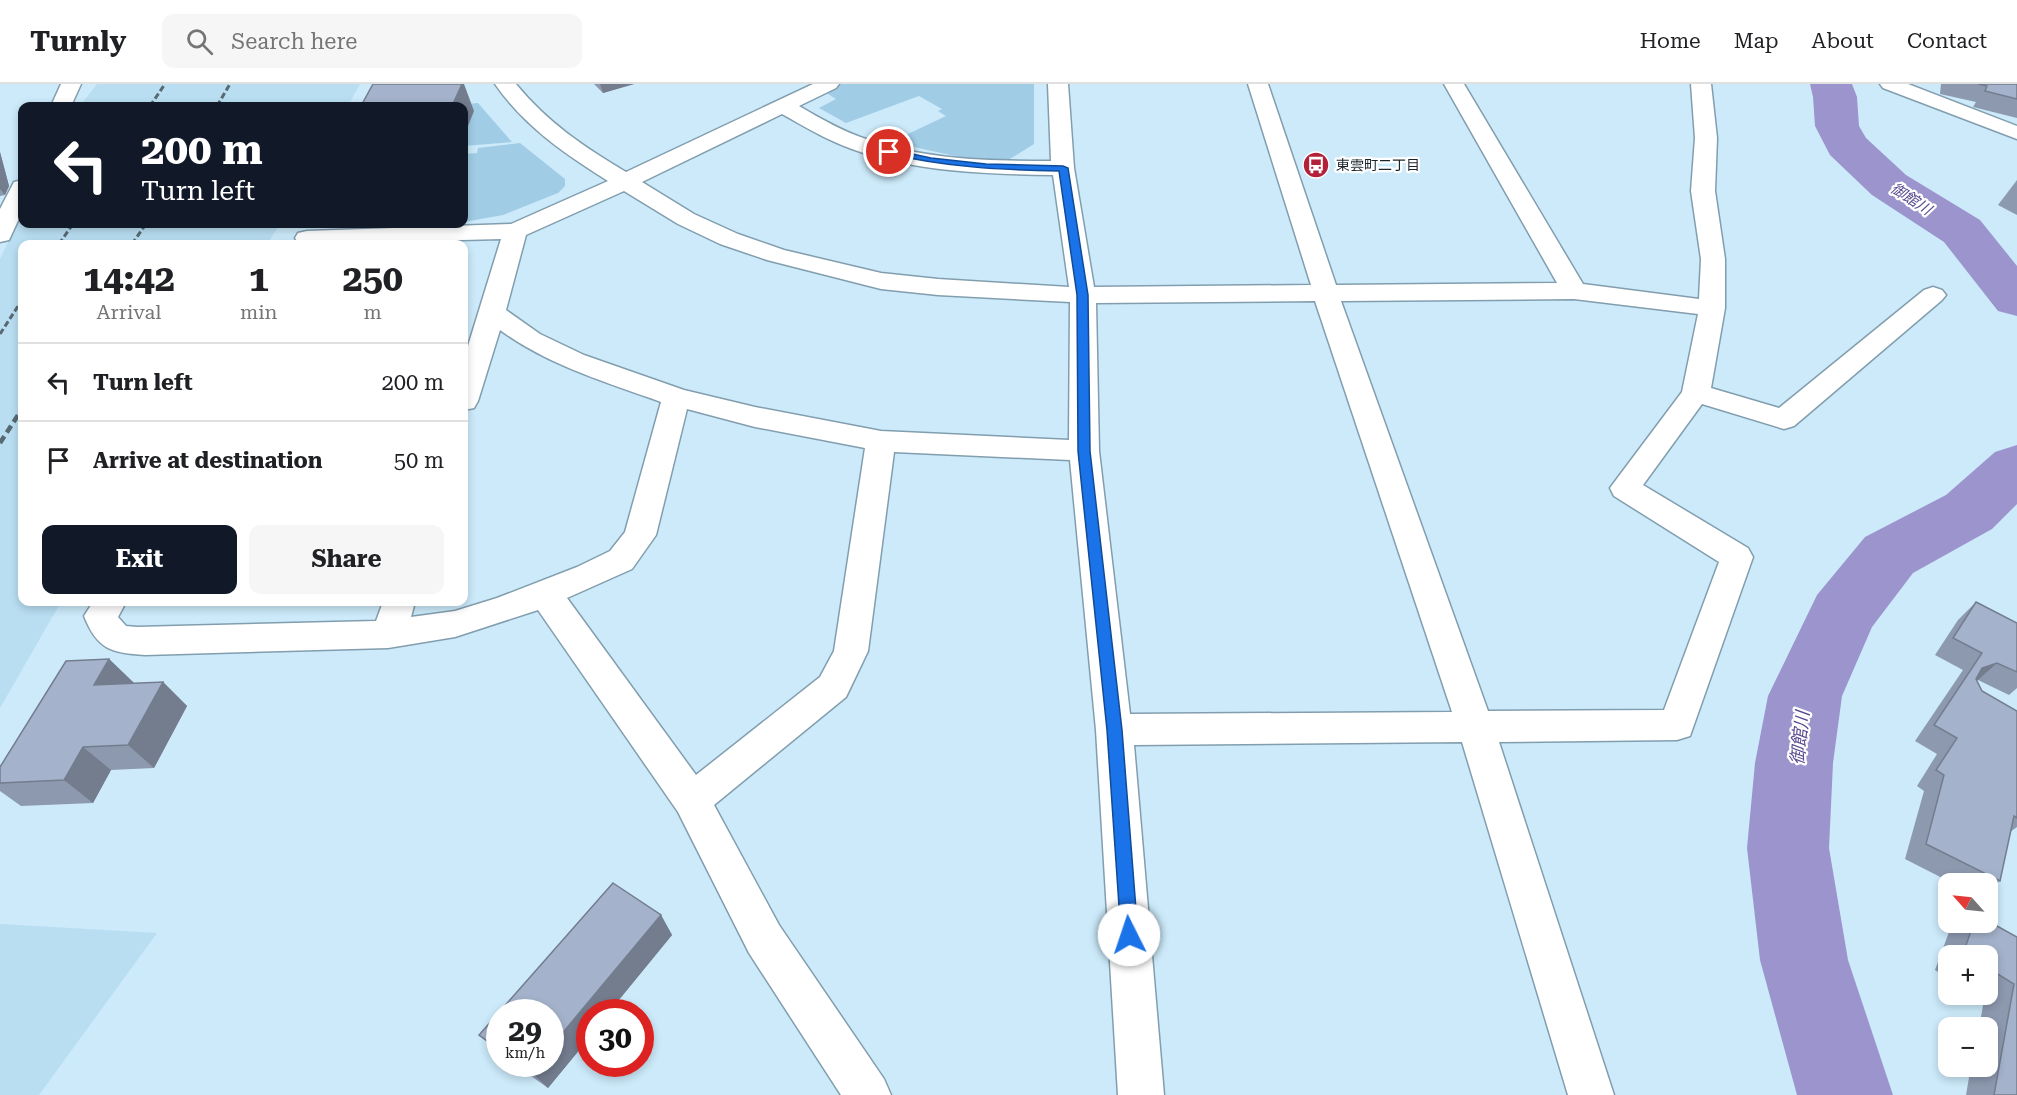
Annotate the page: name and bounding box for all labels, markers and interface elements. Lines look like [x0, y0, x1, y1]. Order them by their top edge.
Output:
search box [162, 14, 582, 68]
text: Turnly [30, 25, 126, 58]
icon: search [183, 25, 216, 58]
text: Search here [231, 29, 357, 54]
text: Home [1640, 29, 1701, 53]
text: Map [1734, 29, 1779, 53]
text: About [1812, 29, 1874, 53]
text: Contact [1907, 29, 1987, 53]
text: 200 m [141, 125, 263, 174]
icon: left [42, 126, 120, 204]
pin [863, 126, 914, 177]
icon: arrive [872, 135, 905, 168]
bus stop icon: 東雲町二丁目 [1301, 150, 1331, 180]
place label: 東雲町二丁目 [1336, 157, 1420, 173]
text: Turn left [141, 175, 255, 207]
water label: 御館川 [1887, 179, 1936, 220]
text: 14:42 [83, 258, 175, 300]
text: 1 [249, 258, 269, 300]
text: 250 [343, 258, 403, 300]
text: Arrival [96, 300, 161, 324]
text: min [240, 300, 277, 324]
text: m [364, 300, 382, 324]
icon: left [42, 366, 75, 399]
text: Turn left [93, 370, 193, 395]
text: 200 m [381, 370, 444, 395]
icon: arrive [42, 444, 75, 477]
text: Arrive at destination [93, 448, 322, 473]
text: 50 m [394, 448, 444, 473]
button: Exit [42, 525, 237, 594]
button: Share [249, 525, 444, 594]
water label: 御館川 [1786, 708, 1813, 766]
north arrow [1938, 873, 1998, 933]
map controls [1938, 873, 1998, 1077]
position arrow [1097, 903, 1161, 967]
button: + [1938, 945, 1998, 1005]
speed limit sign: 30 [576, 999, 654, 1077]
text: 29 [508, 1013, 542, 1048]
button: − [1938, 1017, 1998, 1077]
text: km/h [505, 1044, 545, 1062]

